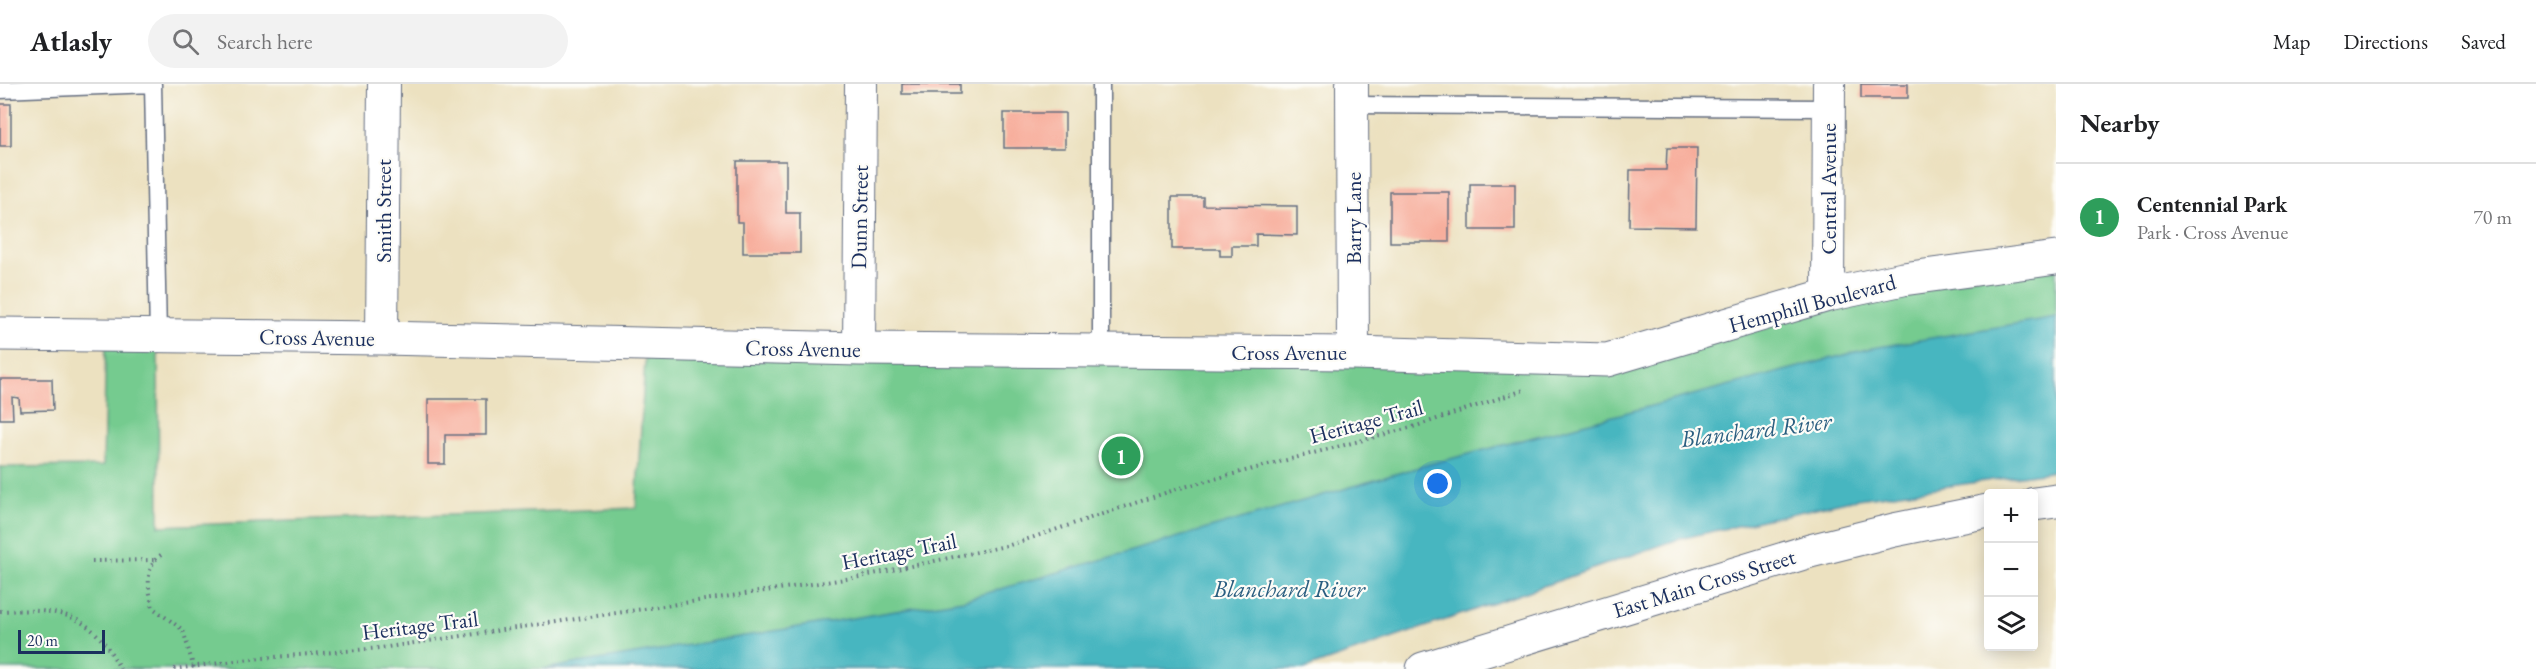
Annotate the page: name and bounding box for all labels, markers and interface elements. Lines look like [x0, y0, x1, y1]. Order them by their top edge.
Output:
search box [148, 14, 568, 68]
text: Atlasly [30, 23, 112, 59]
icon: search [169, 25, 202, 58]
text: Search here [217, 27, 313, 56]
text: Map [2273, 28, 2310, 55]
text: Directions [2343, 28, 2428, 55]
text: Saved [2461, 28, 2506, 55]
text: Nearby [2080, 106, 2160, 140]
street label: Central Avenue [1814, 123, 1843, 255]
street label: Smith Street [369, 159, 398, 263]
street label: Dunn Street [844, 165, 875, 269]
street label: Barry Lane [1339, 171, 1368, 264]
text: Centennial Park [2137, 190, 2287, 219]
text: 1 [2094, 204, 2105, 230]
text: 70 m [2473, 204, 2512, 230]
text: Park · Cross Avenue [2137, 219, 2288, 245]
street label: Hemphill Boulevard [1725, 267, 1900, 340]
street label: Cross Avenue [259, 322, 375, 353]
street label: Cross Avenue [745, 333, 861, 364]
street label: Cross Avenue [1231, 338, 1347, 367]
street label: Heritage Trail [1306, 392, 1426, 451]
water label: Blanchard River [1678, 405, 1835, 454]
pin: 1 [1102, 434, 1140, 478]
your location [1423, 469, 1452, 498]
map controls [1984, 489, 2038, 651]
button: + [1984, 489, 2038, 543]
street label: Heritage Trail [839, 526, 959, 577]
street label: East Main Cross Street [1609, 542, 1799, 625]
button: − [1984, 543, 2038, 597]
water label: Blanchard River [1212, 573, 1367, 604]
button: layers [1984, 597, 2038, 651]
street label: Heritage Trail [360, 604, 480, 647]
scale bar [18, 627, 105, 654]
text: 20 m [27, 630, 58, 651]

